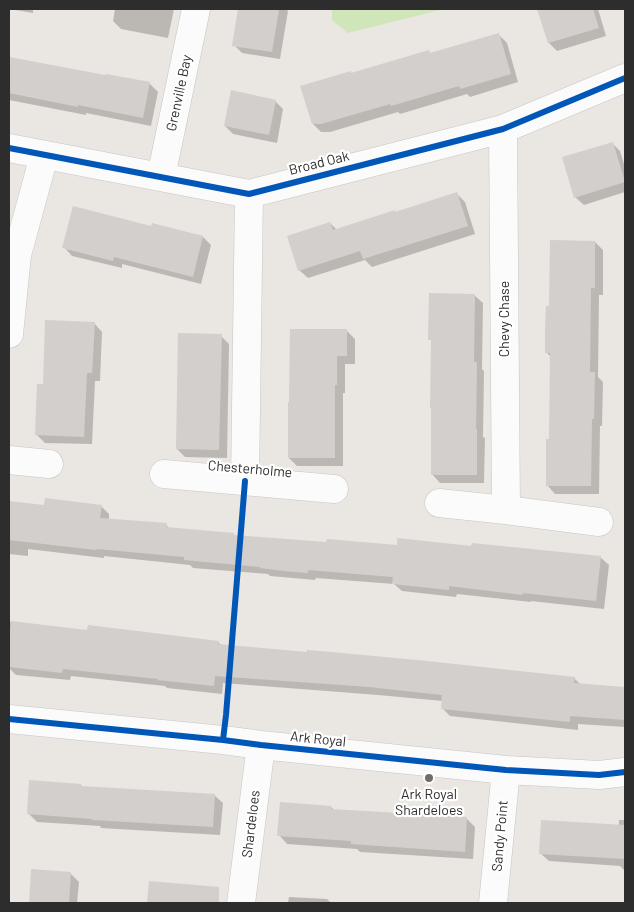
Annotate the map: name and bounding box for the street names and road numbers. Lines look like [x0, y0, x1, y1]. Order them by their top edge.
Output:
street label: Grenville Bay [163, 53, 195, 133]
street label: Broad Oak [287, 147, 351, 179]
street label: Chevy Chase [496, 281, 512, 357]
street label: Chesterholme [207, 457, 293, 481]
street label: Ark Royal [289, 728, 347, 750]
street label: Shardeloes [239, 789, 263, 859]
street label: Sandy Point [489, 800, 511, 872]

